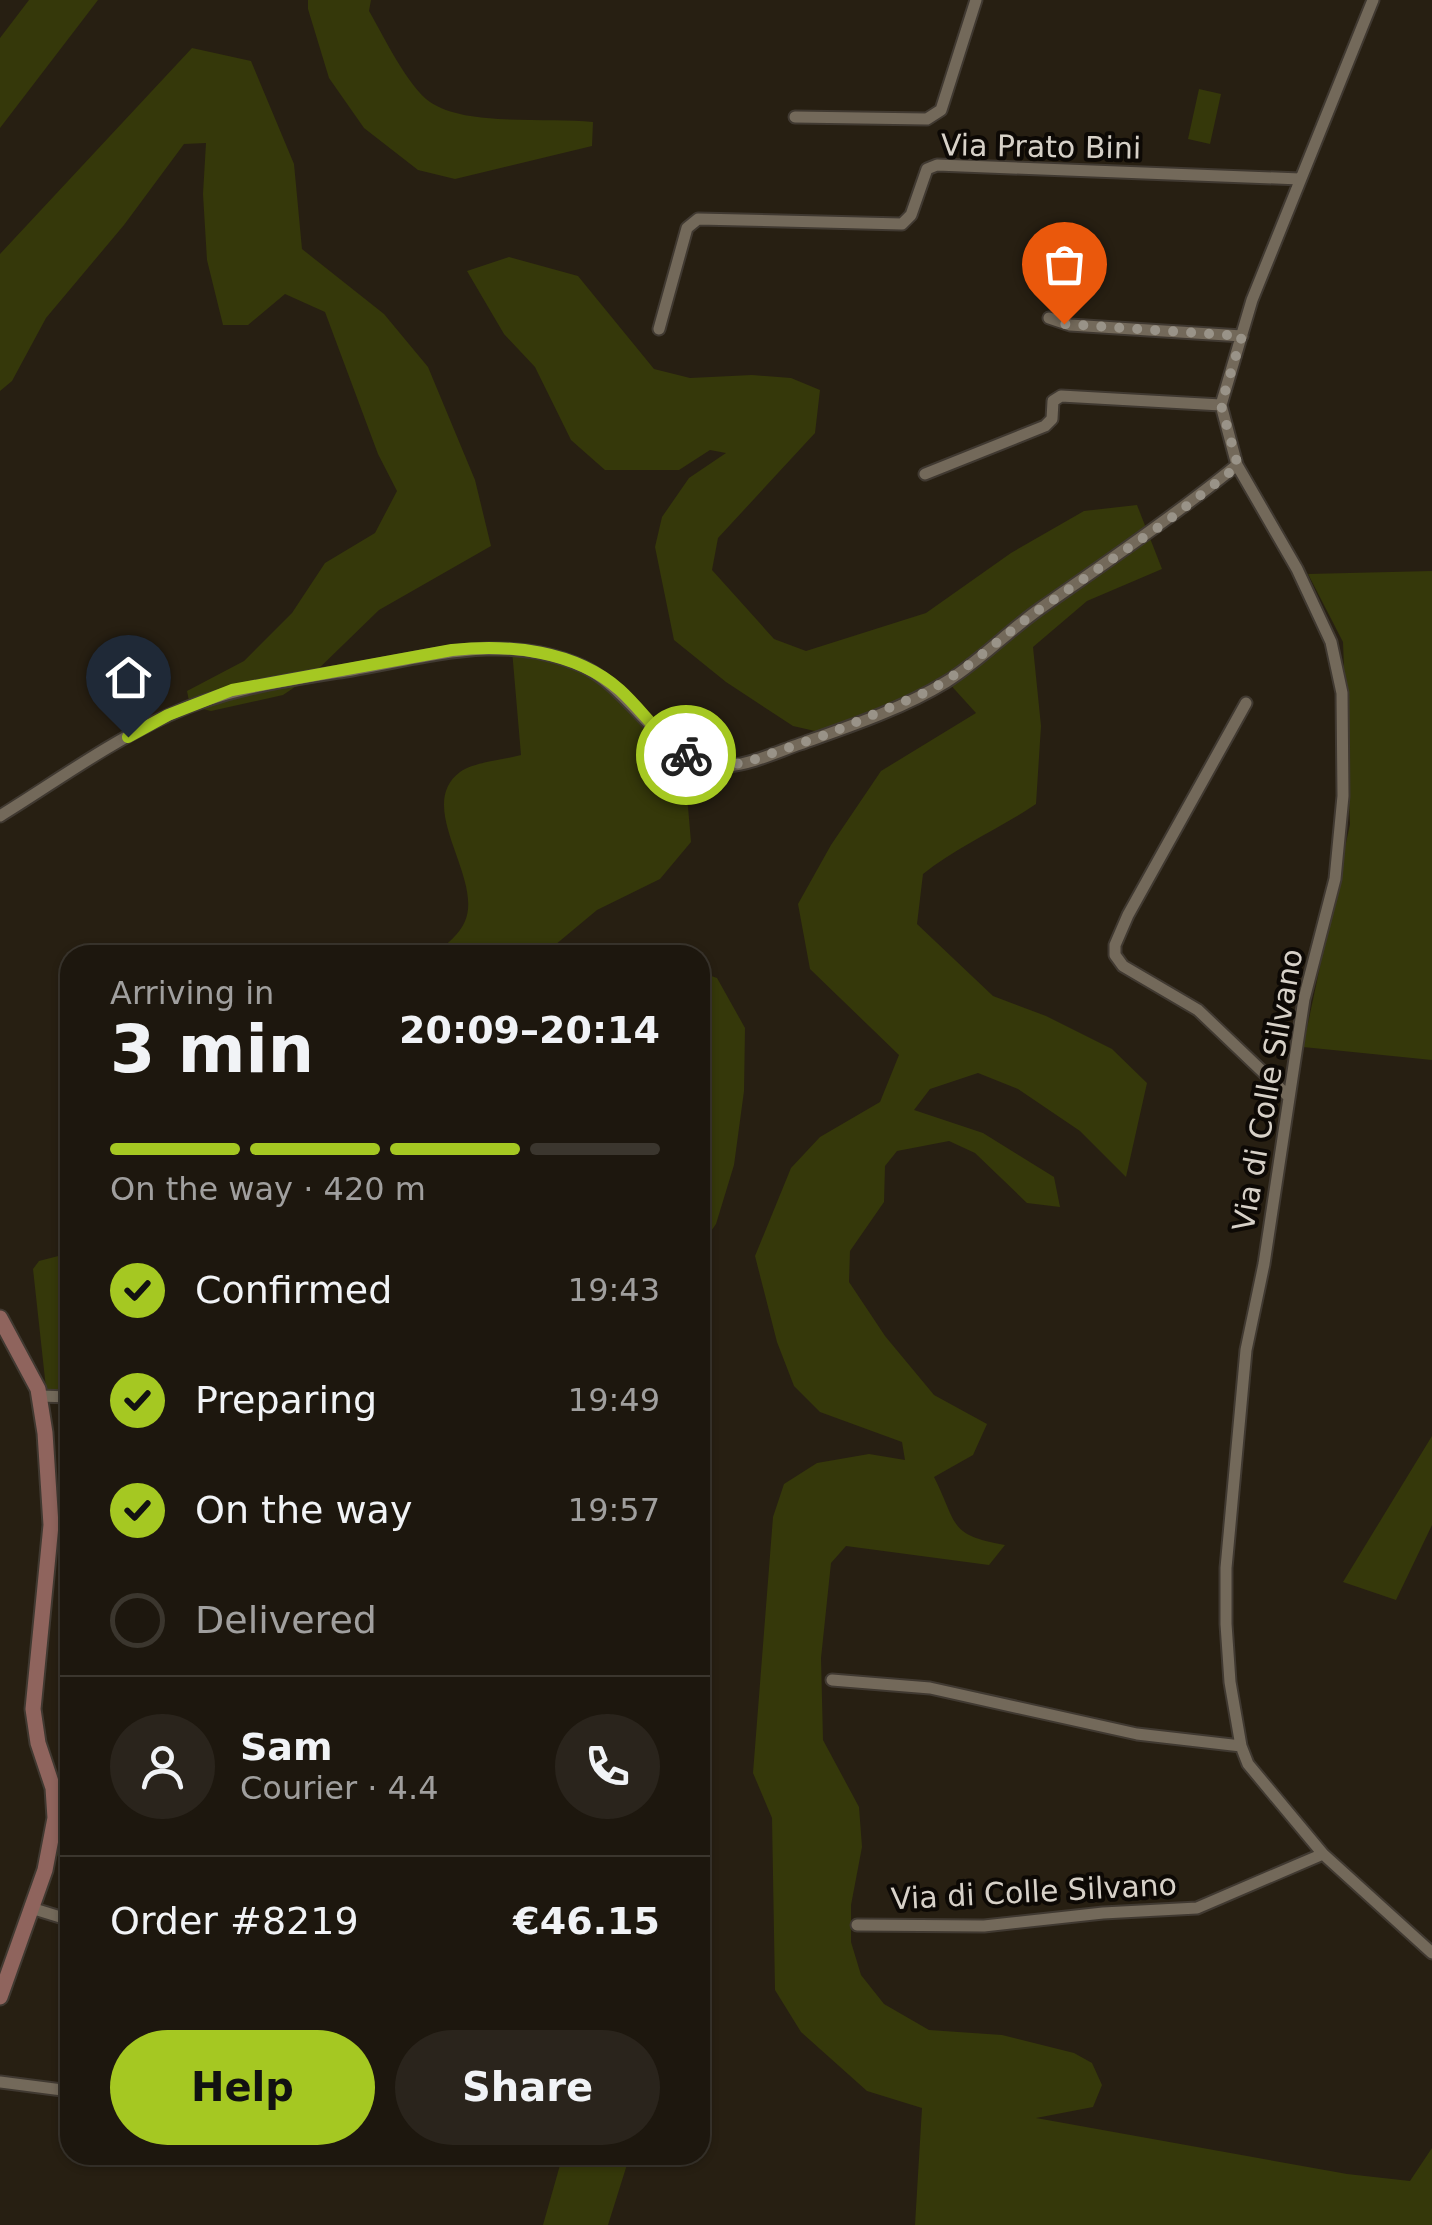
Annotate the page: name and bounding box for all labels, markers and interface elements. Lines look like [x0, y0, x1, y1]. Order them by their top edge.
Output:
street label: Via Prato Bini [941, 127, 1141, 166]
pin [1022, 222, 1107, 325]
icon: bag [1037, 237, 1092, 292]
pin [86, 635, 171, 738]
icon: home [101, 650, 156, 705]
courier [636, 705, 736, 805]
icon: bike [659, 728, 714, 783]
street label: Via di Colle Silvano [1225, 946, 1310, 1234]
text: Arriving in [110, 974, 274, 1012]
text: 20:09–20:14 [399, 1008, 660, 1052]
text: 3 min [110, 1012, 314, 1087]
text: On the way · 420 m [110, 1170, 426, 1208]
icon: check [110, 1263, 165, 1318]
text: Confirmed [195, 1268, 392, 1312]
text: 19:43 [568, 1271, 660, 1309]
icon: check [110, 1373, 165, 1428]
text: Preparing [195, 1378, 377, 1422]
text: 19:49 [568, 1381, 660, 1419]
icon: check [110, 1483, 165, 1538]
text: On the way [195, 1488, 412, 1532]
text: 19:57 [568, 1491, 660, 1529]
text: Delivered [195, 1598, 377, 1642]
button: person [110, 1714, 215, 1819]
button: phone [555, 1714, 660, 1819]
text: Sam [240, 1725, 333, 1769]
text: Courier · 4.4 [240, 1769, 439, 1807]
street label: Via di Colle Silvano [890, 1867, 1178, 1916]
text: Order #8219 [110, 1899, 359, 1943]
text: €46.15 [513, 1899, 660, 1943]
button: Help [110, 2030, 375, 2145]
button: Share [395, 2030, 660, 2145]

